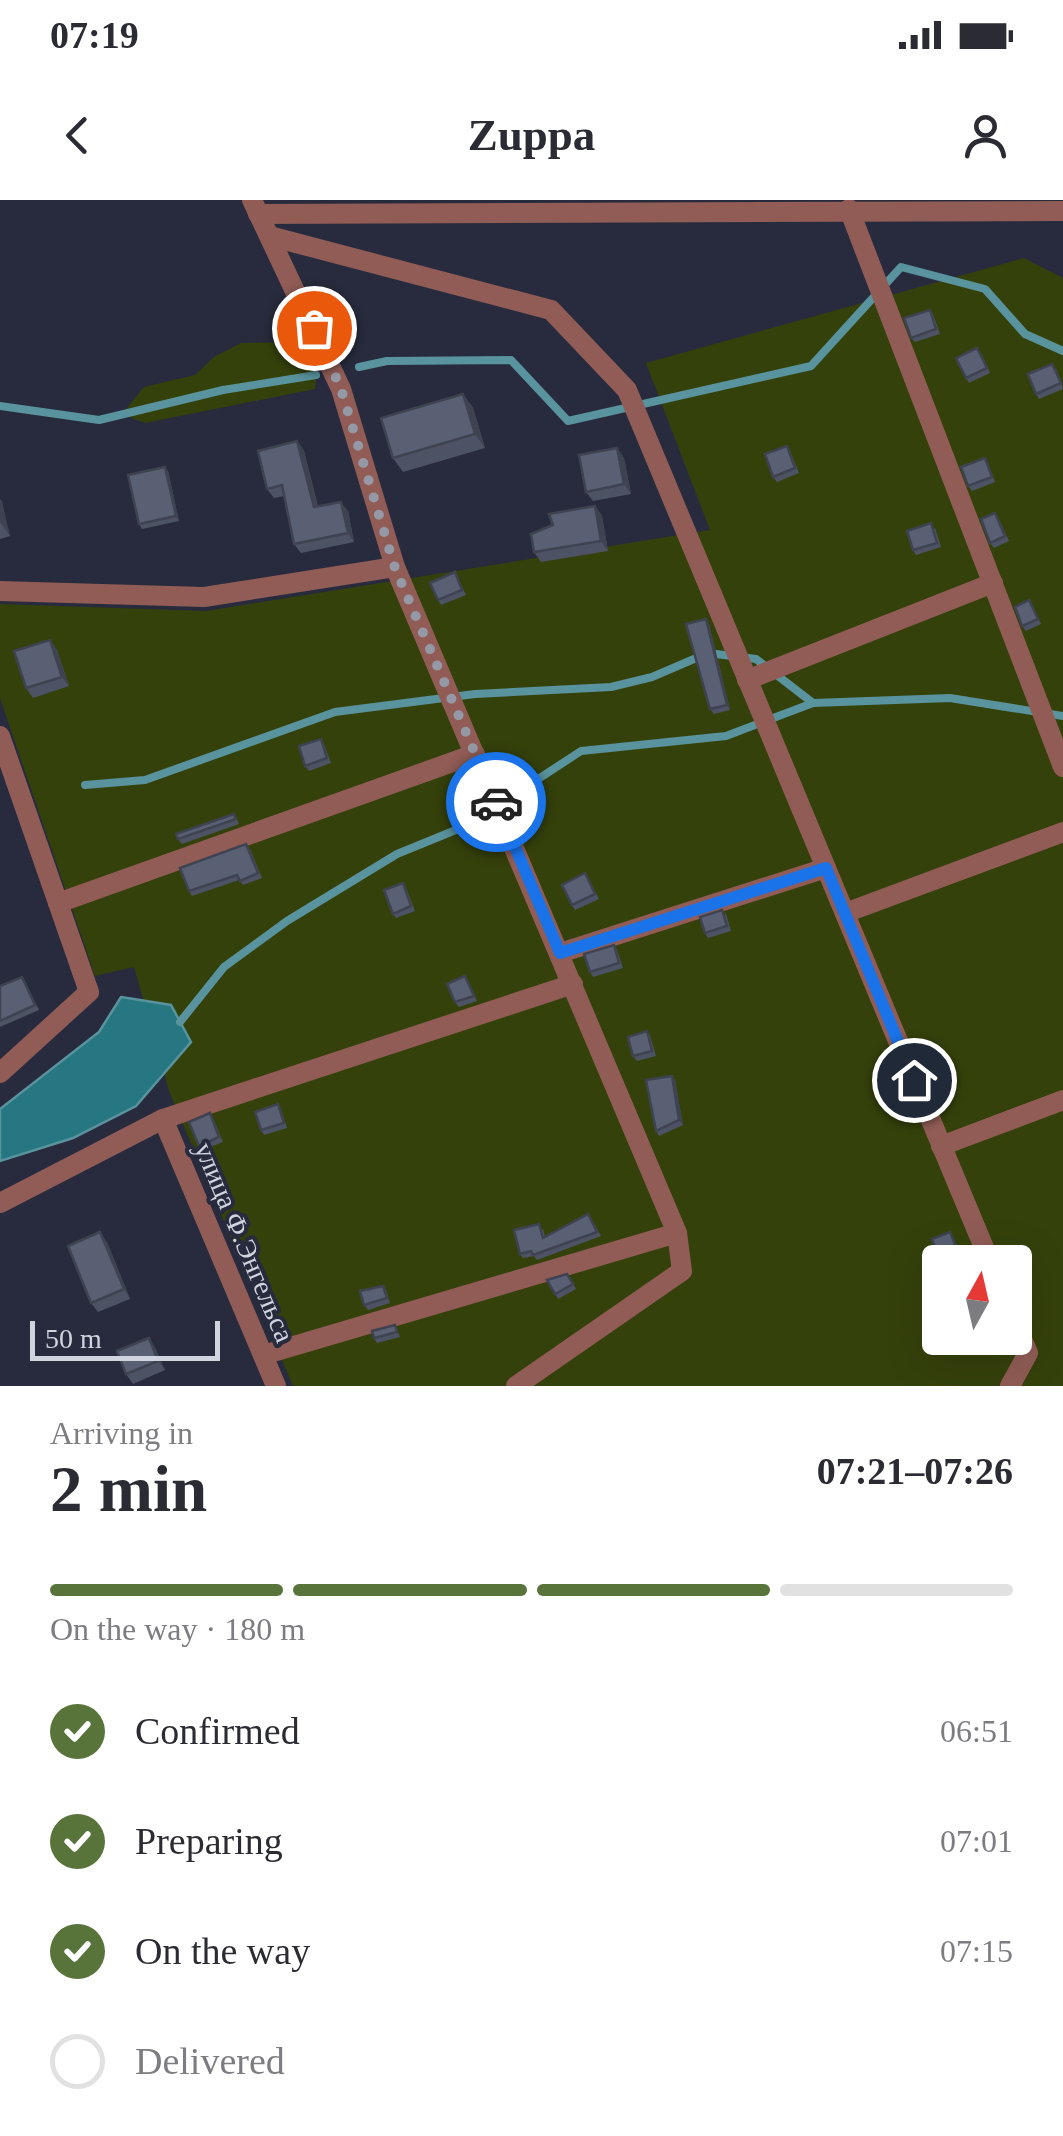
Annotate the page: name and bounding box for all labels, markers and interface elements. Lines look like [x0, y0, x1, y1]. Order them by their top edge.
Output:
text: 07:19 [50, 14, 139, 56]
icon: back [50, 108, 105, 163]
icon: person [958, 108, 1013, 163]
text: Zuppa [468, 110, 595, 160]
pin [272, 286, 357, 371]
icon: bag [287, 301, 342, 356]
courier [446, 752, 546, 852]
icon: car [469, 775, 524, 830]
pin [872, 1038, 957, 1123]
icon: home [887, 1053, 942, 1108]
street label: улица Ф.Энгельса [188, 1138, 301, 1347]
north arrow [922, 1245, 1032, 1355]
map controls [922, 1245, 1032, 1355]
scale bar [30, 1316, 220, 1360]
text: 50 m [45, 1323, 102, 1354]
text: Arriving in [50, 1415, 193, 1451]
text: 07:21–07:26 [817, 1450, 1013, 1492]
text: 2 min [50, 1453, 207, 1525]
text: On the way · 180 m [50, 1611, 305, 1647]
icon: check [50, 1704, 105, 1759]
text: Confirmed [135, 1710, 300, 1752]
text: 06:51 [940, 1713, 1013, 1749]
icon: check [50, 1814, 105, 1869]
text: Preparing [135, 1820, 283, 1862]
text: 07:01 [940, 1823, 1013, 1859]
icon: check [50, 1924, 105, 1979]
text: On the way [135, 1930, 310, 1972]
text: 07:15 [940, 1933, 1013, 1969]
text: Delivered [135, 2040, 285, 2082]

